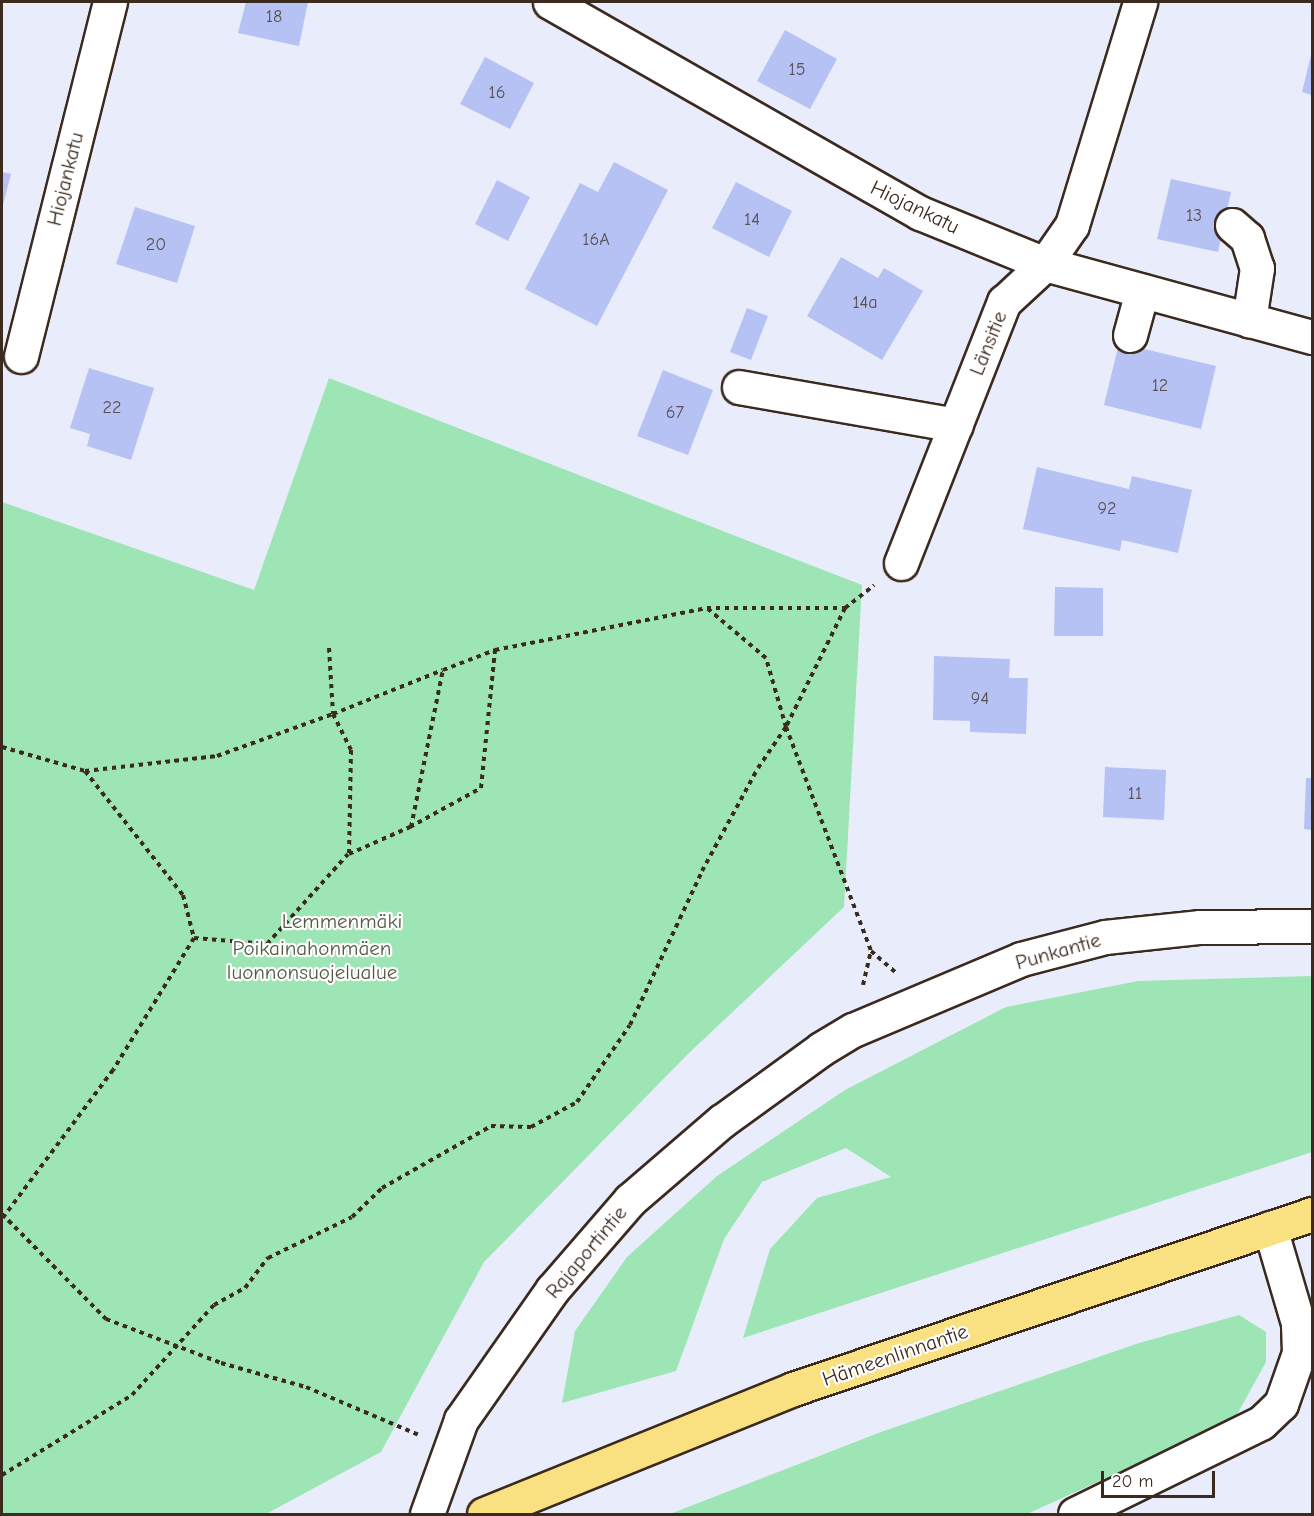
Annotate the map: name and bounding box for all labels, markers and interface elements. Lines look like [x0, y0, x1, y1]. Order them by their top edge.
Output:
house number: 18 [266, 6, 282, 28]
house number: 15 [789, 59, 805, 81]
house number: 16 [489, 82, 505, 104]
street label: Hiojankatu [41, 130, 89, 228]
street label: Hiojankatu [866, 175, 964, 239]
house number: 13 [1186, 205, 1202, 227]
house number: 14 [744, 209, 760, 231]
house number: 16A [582, 229, 610, 251]
house number: 20 [146, 234, 166, 256]
house number: 14a [852, 292, 878, 314]
street label: Länsitie [964, 307, 1012, 379]
house number: 12 [1152, 375, 1168, 397]
house number: 22 [103, 397, 121, 419]
house number: 67 [666, 402, 684, 424]
house number: 92 [1098, 498, 1116, 520]
house number: 94 [971, 688, 989, 710]
house number: 11 [1128, 783, 1142, 805]
park label: Lemmenmäki [282, 908, 402, 934]
street label: Punkantie [1012, 927, 1104, 975]
park label: Poikainahonmäen luonnonsuojelualue [227, 935, 397, 985]
street label: Rajaportintie [540, 1201, 632, 1303]
street label: Hämeenlinnantie [819, 1318, 971, 1392]
scale bar [1104, 1459, 1218, 1497]
text: 20 m [1112, 1471, 1153, 1492]

